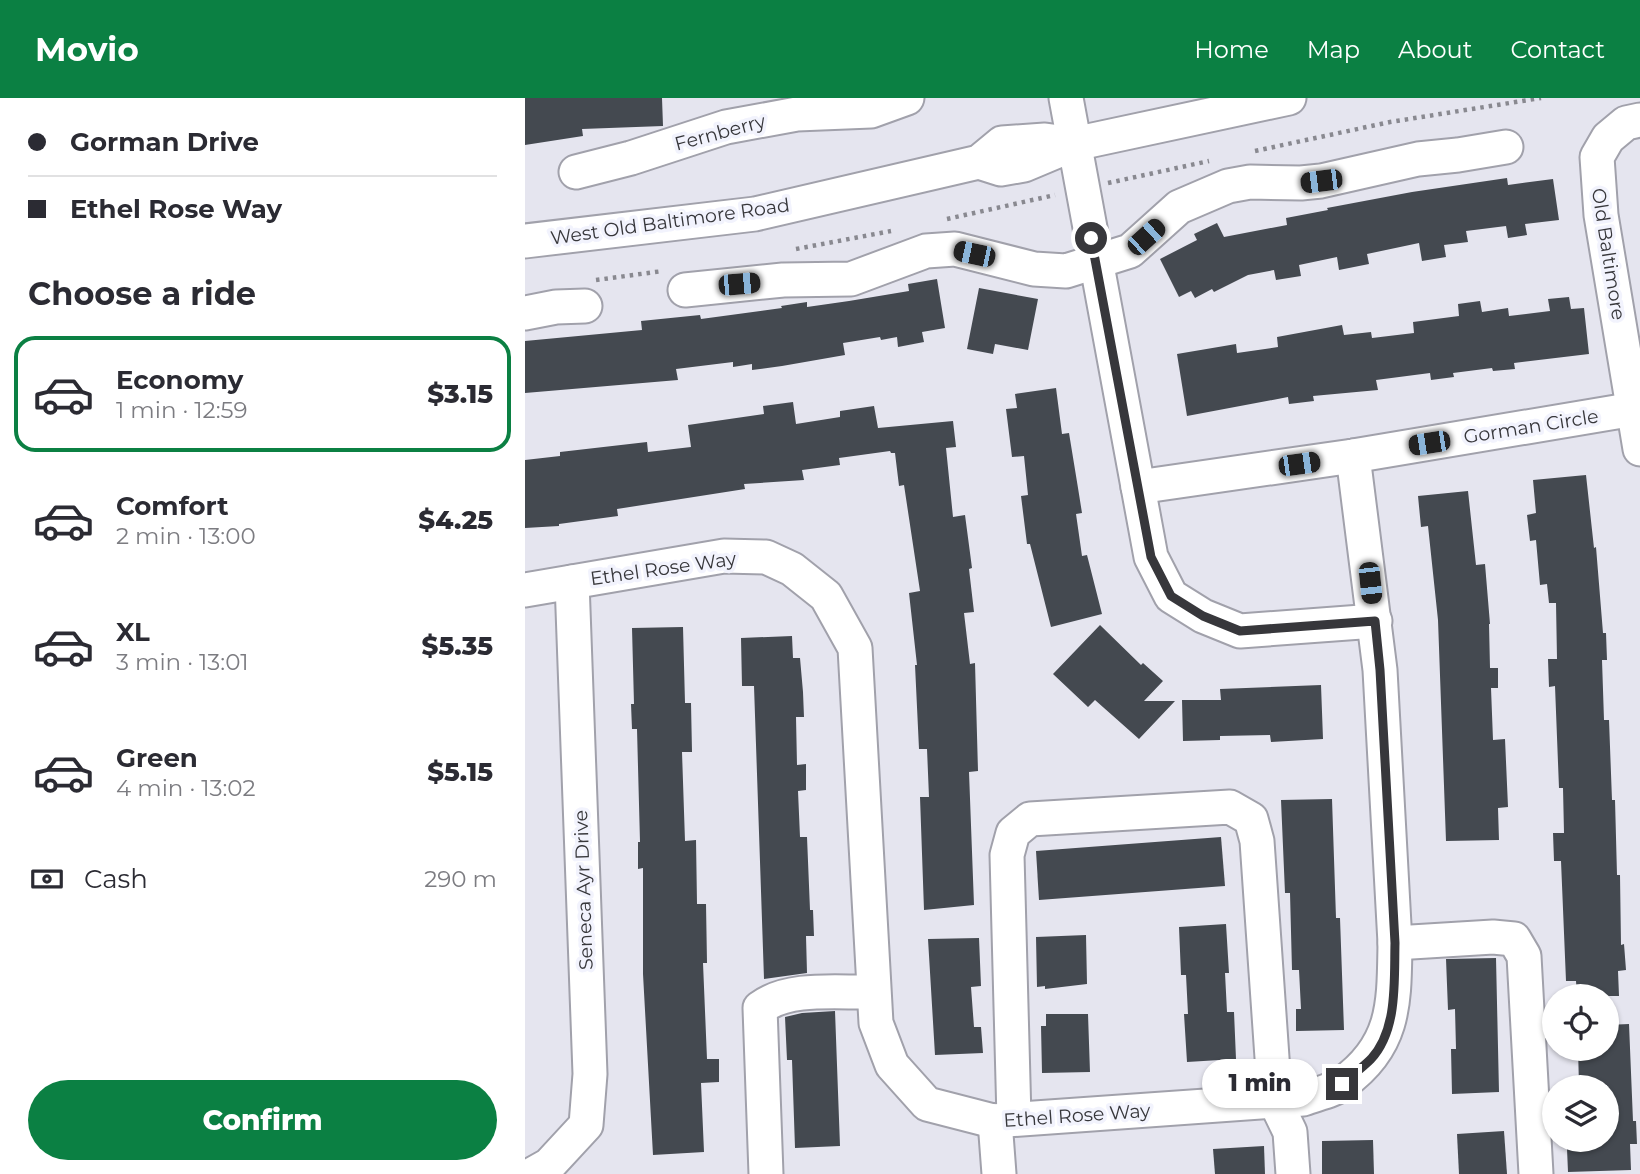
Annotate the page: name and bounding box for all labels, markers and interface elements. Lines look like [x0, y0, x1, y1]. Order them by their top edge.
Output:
text: Movio [35, 29, 139, 69]
text: Home [1194, 35, 1269, 64]
text: Map [1307, 35, 1360, 64]
text: About [1398, 35, 1472, 64]
text: Contact [1510, 35, 1605, 64]
street label: Fernberry [672, 109, 769, 156]
text: Gorman Drive [70, 126, 259, 158]
car [1299, 168, 1344, 194]
street label: Old Baltimore [1587, 187, 1630, 322]
text: Ethel Rose Way [70, 193, 282, 225]
street label: West Old Baltimore Road [549, 193, 791, 250]
car [1124, 215, 1169, 259]
route start [1075, 222, 1107, 254]
car [952, 239, 997, 269]
car [718, 272, 761, 296]
text: Choose a ride [28, 274, 256, 313]
icon: car [32, 363, 95, 426]
text: Economy [116, 364, 243, 396]
text: $3.15 [427, 378, 493, 410]
text: 1 min · 12:59 [116, 396, 248, 424]
street label: Gorman Circle [1462, 404, 1600, 449]
car [1407, 429, 1452, 457]
car [1277, 451, 1322, 477]
icon: car [32, 489, 95, 552]
text: Comfort [116, 490, 228, 522]
text: $4.25 [418, 504, 493, 536]
text: 2 min · 13:00 [116, 522, 256, 550]
street label: Ethel Rose Way [589, 547, 738, 590]
car [1358, 561, 1383, 605]
icon: car [32, 615, 95, 678]
text: XL [116, 616, 150, 648]
text: $5.35 [422, 630, 493, 662]
text: 3 min · 13:01 [116, 648, 249, 676]
icon: car [32, 741, 95, 804]
text: Green [116, 742, 198, 774]
text: $5.15 [427, 756, 493, 788]
text: 4 min · 13:02 [116, 774, 256, 802]
street label: Seneca Ayr Drive [569, 810, 598, 970]
icon: cash [28, 860, 66, 898]
text: Cash [84, 863, 148, 895]
text: 290 m [424, 865, 497, 893]
map controls [1542, 984, 1619, 1152]
button: locate [1542, 984, 1619, 1061]
callout: 1 min [1202, 1060, 1317, 1108]
route end [1326, 1068, 1358, 1100]
text: 1 min [1228, 1069, 1292, 1097]
button: layers [1542, 1075, 1619, 1152]
button: Confirm [28, 1080, 497, 1160]
street label: Ethel Rose Way [1003, 1099, 1152, 1132]

